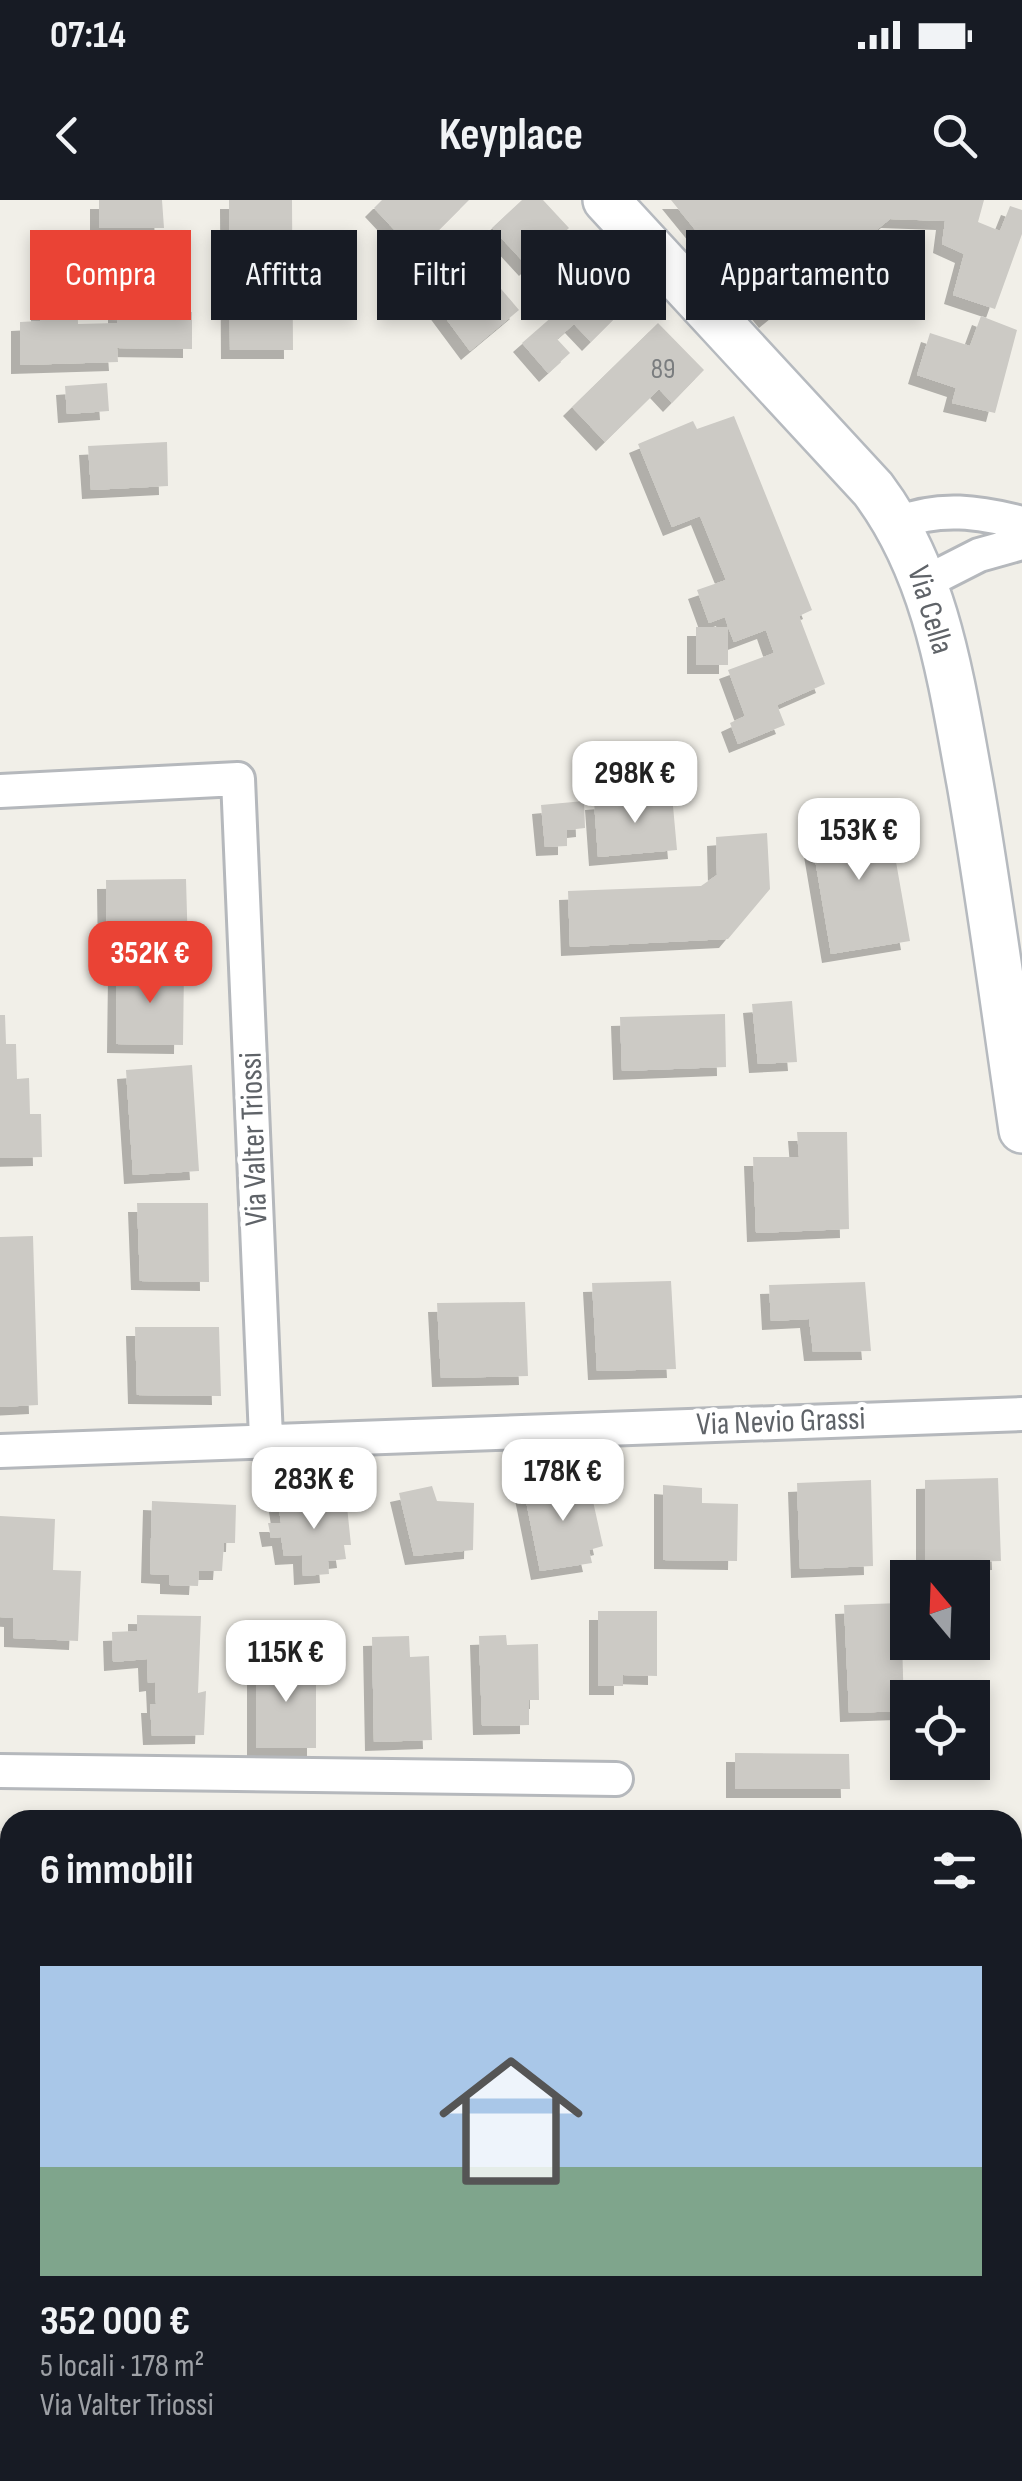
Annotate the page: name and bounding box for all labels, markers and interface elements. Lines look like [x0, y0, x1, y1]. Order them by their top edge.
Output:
text: 07:14 [50, 13, 126, 58]
icon: back [40, 108, 95, 163]
text: Keyplace [439, 108, 583, 163]
icon: search [927, 108, 982, 163]
chip: Compra [30, 230, 191, 320]
chip: Affitta [211, 230, 357, 320]
chip: Filtri [377, 230, 501, 320]
chip: Nuovo [521, 230, 666, 320]
chip: Appartamento [686, 230, 925, 320]
house number: 89 [651, 353, 675, 386]
street label: Via Cella [898, 561, 962, 659]
pin: 298K € [554, 741, 716, 826]
text: 298K € [594, 754, 676, 793]
pin: 153K € [778, 798, 940, 883]
text: 153K € [820, 811, 898, 850]
pin: 352K € [69, 921, 231, 1006]
text: 352K € [110, 934, 190, 973]
street label: Via Valter Triossi [231, 1052, 277, 1226]
street label: Via Nevio Grassi [696, 1400, 866, 1444]
pin: 178K € [482, 1439, 644, 1524]
pin: 283K € [233, 1447, 395, 1532]
text: 178K € [524, 1452, 602, 1491]
text: 283K € [274, 1460, 354, 1499]
north arrow [890, 1560, 990, 1660]
map controls [890, 1560, 990, 1780]
pin: 115K € [205, 1620, 367, 1705]
text: 115K € [248, 1633, 324, 1672]
button: locate [890, 1680, 990, 1780]
icon: filters [927, 1843, 982, 1898]
text: 6 immobili [40, 1845, 193, 1896]
icon: home [421, 2031, 601, 2211]
text: 352 000 € [40, 2296, 190, 2347]
text: 5 locali · 178 m² [40, 2347, 204, 2386]
text: Via Valter Triossi [40, 2386, 214, 2425]

